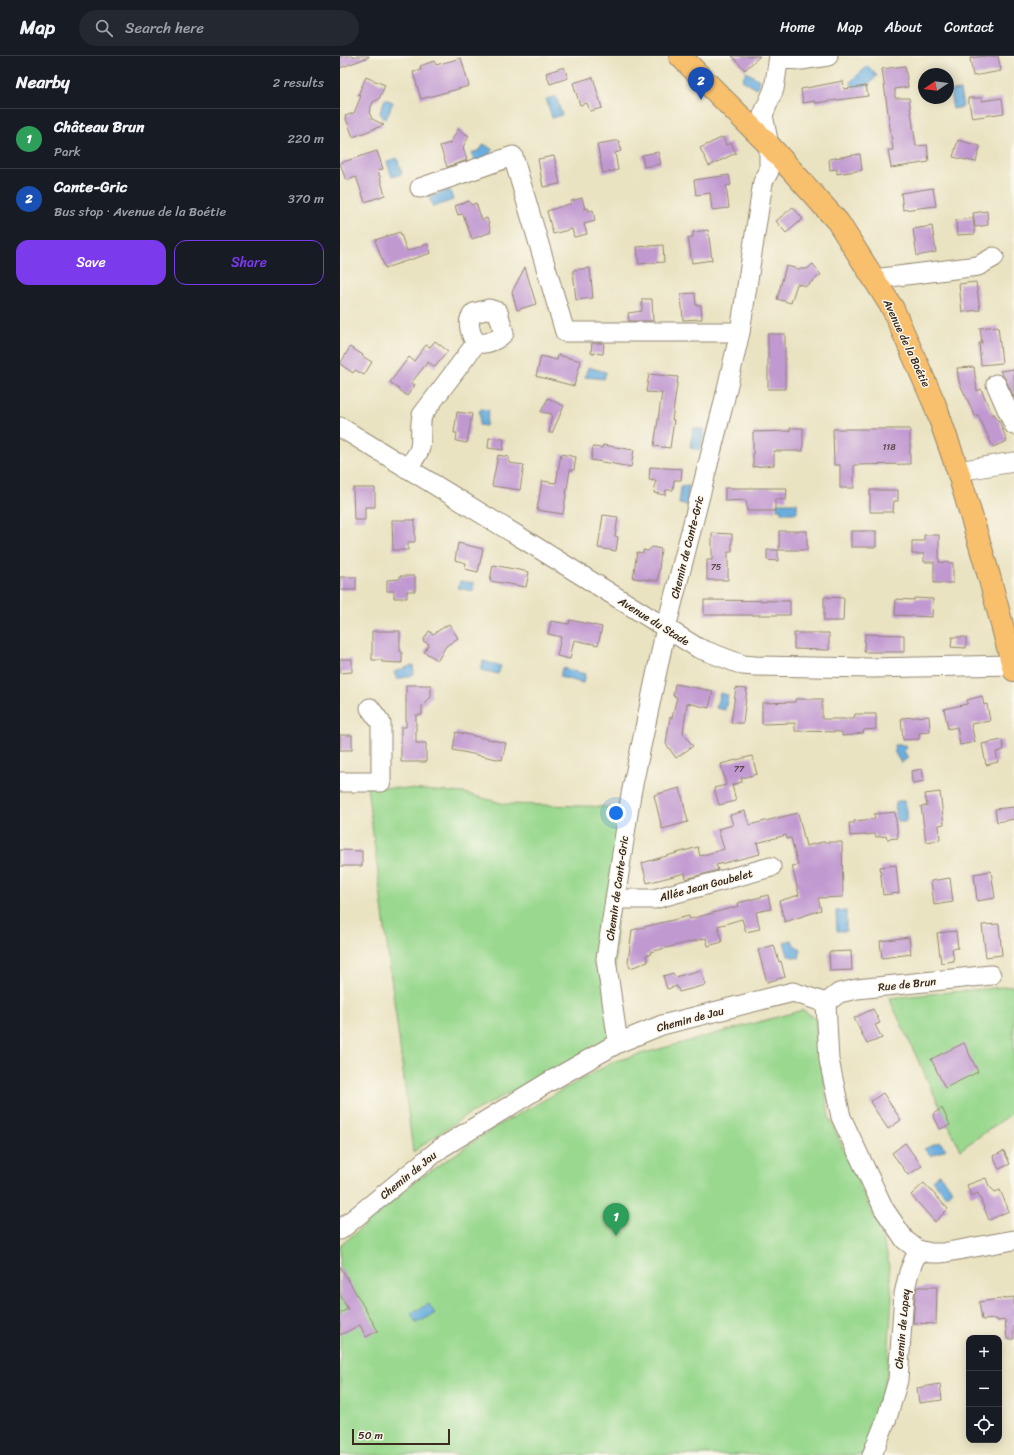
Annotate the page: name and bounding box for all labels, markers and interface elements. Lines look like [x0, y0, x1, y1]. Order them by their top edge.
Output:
search box [79, 10, 359, 46]
text: Map [20, 11, 55, 44]
text: Search here [125, 15, 204, 41]
text: Home [780, 15, 815, 40]
text: Map [837, 15, 863, 40]
text: About [885, 15, 922, 40]
text: Contact [944, 15, 994, 40]
icon: search [93, 17, 115, 39]
text: Nearby [16, 67, 70, 97]
pin: 2 [688, 67, 714, 100]
north arrow [918, 68, 954, 104]
text: 2 results [273, 71, 324, 94]
text: Château Brun [54, 114, 144, 140]
text: 1 [26, 127, 32, 150]
text: 220 m [287, 127, 324, 150]
text: Park [54, 140, 81, 163]
text: Cante-Gric [54, 174, 127, 200]
text: 2 [25, 187, 33, 210]
text: 370 m [288, 187, 324, 210]
text: Bus stop · Avenue de la Boétie [54, 200, 226, 223]
button: Save [16, 240, 166, 285]
button: Share [174, 240, 324, 285]
street label: Avenue de la Boétie [877, 295, 935, 391]
house number: 118 [882, 439, 896, 455]
street label: Chemin de Cante-Gric [665, 493, 710, 601]
house number: 75 [711, 559, 722, 575]
street label: Avenue du Stade [614, 591, 694, 651]
house number: 77 [734, 761, 745, 777]
your location [606, 803, 626, 823]
street label: Chemin de Cante-Gric [601, 834, 634, 942]
street label: Allée Jean Goubelet [656, 864, 755, 907]
street label: Rue de Brun [877, 972, 937, 997]
street label: Chemin de Jau [654, 1001, 726, 1038]
street label: Chemin de Jau [375, 1146, 441, 1205]
pin: 1 [603, 1203, 629, 1236]
street label: Chemin de Lapey [890, 1288, 915, 1370]
map controls [966, 1335, 1002, 1443]
button: + [966, 1335, 1002, 1371]
button: − [966, 1371, 1002, 1407]
button: locate [966, 1407, 1002, 1443]
text: 50 m [358, 1426, 383, 1445]
scale bar [352, 1427, 450, 1446]

